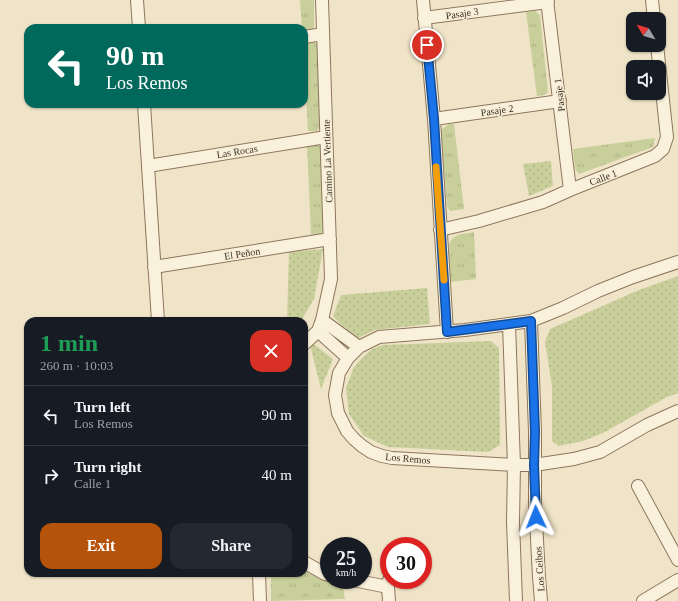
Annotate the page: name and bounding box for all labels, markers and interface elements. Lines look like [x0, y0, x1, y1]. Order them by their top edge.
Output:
street label: Pasaje 3 [445, 6, 479, 21]
north arrow [626, 12, 666, 52]
map controls [626, 12, 666, 100]
pin [410, 28, 444, 62]
icon: arrive [416, 34, 438, 56]
icon: left [40, 40, 92, 92]
text: 90 m [106, 40, 164, 71]
button: sound [626, 60, 666, 100]
text: Los Remos [106, 73, 188, 93]
street label: Pasaje 1 [552, 78, 567, 112]
street label: Pasaje 2 [480, 103, 514, 118]
street label: Camino La Vertiente [321, 119, 334, 203]
street label: Las Rocas [216, 143, 258, 160]
street label: Calle 1 [588, 167, 619, 188]
street label: El Peñon [223, 245, 261, 262]
text: 1 min [40, 330, 98, 356]
button: close [250, 330, 292, 372]
text: 260 m · 10:03 [40, 358, 113, 373]
text: Turn left [74, 399, 131, 415]
icon: left [40, 405, 62, 427]
text: 90 m [262, 407, 292, 423]
text: Los Remos [74, 416, 133, 431]
street label: Los Remos [385, 451, 431, 466]
text: Turn right [74, 459, 141, 475]
icon: right [40, 465, 62, 487]
text: 40 m [262, 467, 292, 483]
text: Calle 1 [74, 476, 111, 491]
position arrow [515, 496, 557, 538]
button: Exit [40, 523, 162, 569]
button: Share [170, 523, 292, 569]
speed limit sign: 30 [380, 537, 432, 589]
street label: Los Ceibos [532, 546, 547, 592]
text: 25 [336, 547, 356, 569]
text: km/h [336, 567, 356, 578]

